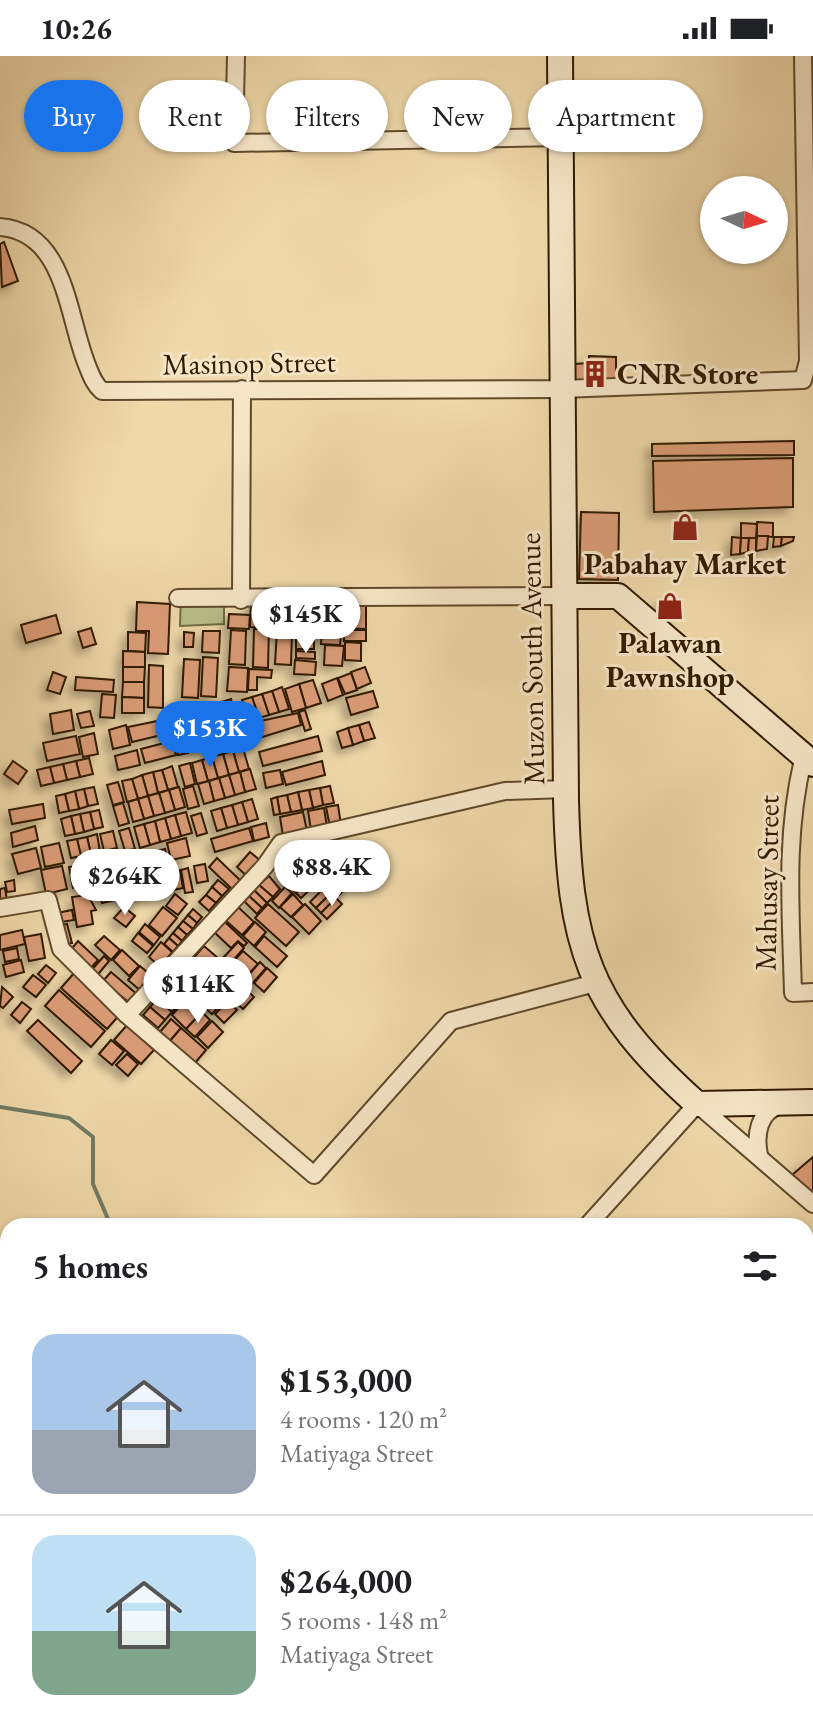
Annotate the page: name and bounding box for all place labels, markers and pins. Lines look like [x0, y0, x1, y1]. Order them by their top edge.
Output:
place label: CNR Store [617, 354, 758, 393]
building icon: CNR Store [580, 359, 610, 389]
shop icon: Pabahay Market [670, 512, 700, 542]
place label: Pabahay Market [584, 544, 787, 583]
pin: $145K [250, 587, 362, 655]
shop icon: Palawan Pawnshop [655, 591, 685, 621]
place label: Palawan Pawnshop [606, 623, 734, 696]
pin: $153K [154, 701, 266, 769]
pin: $88.4K [267, 840, 397, 908]
pin: $264K [69, 849, 181, 917]
pin: $114K [142, 957, 254, 1025]

